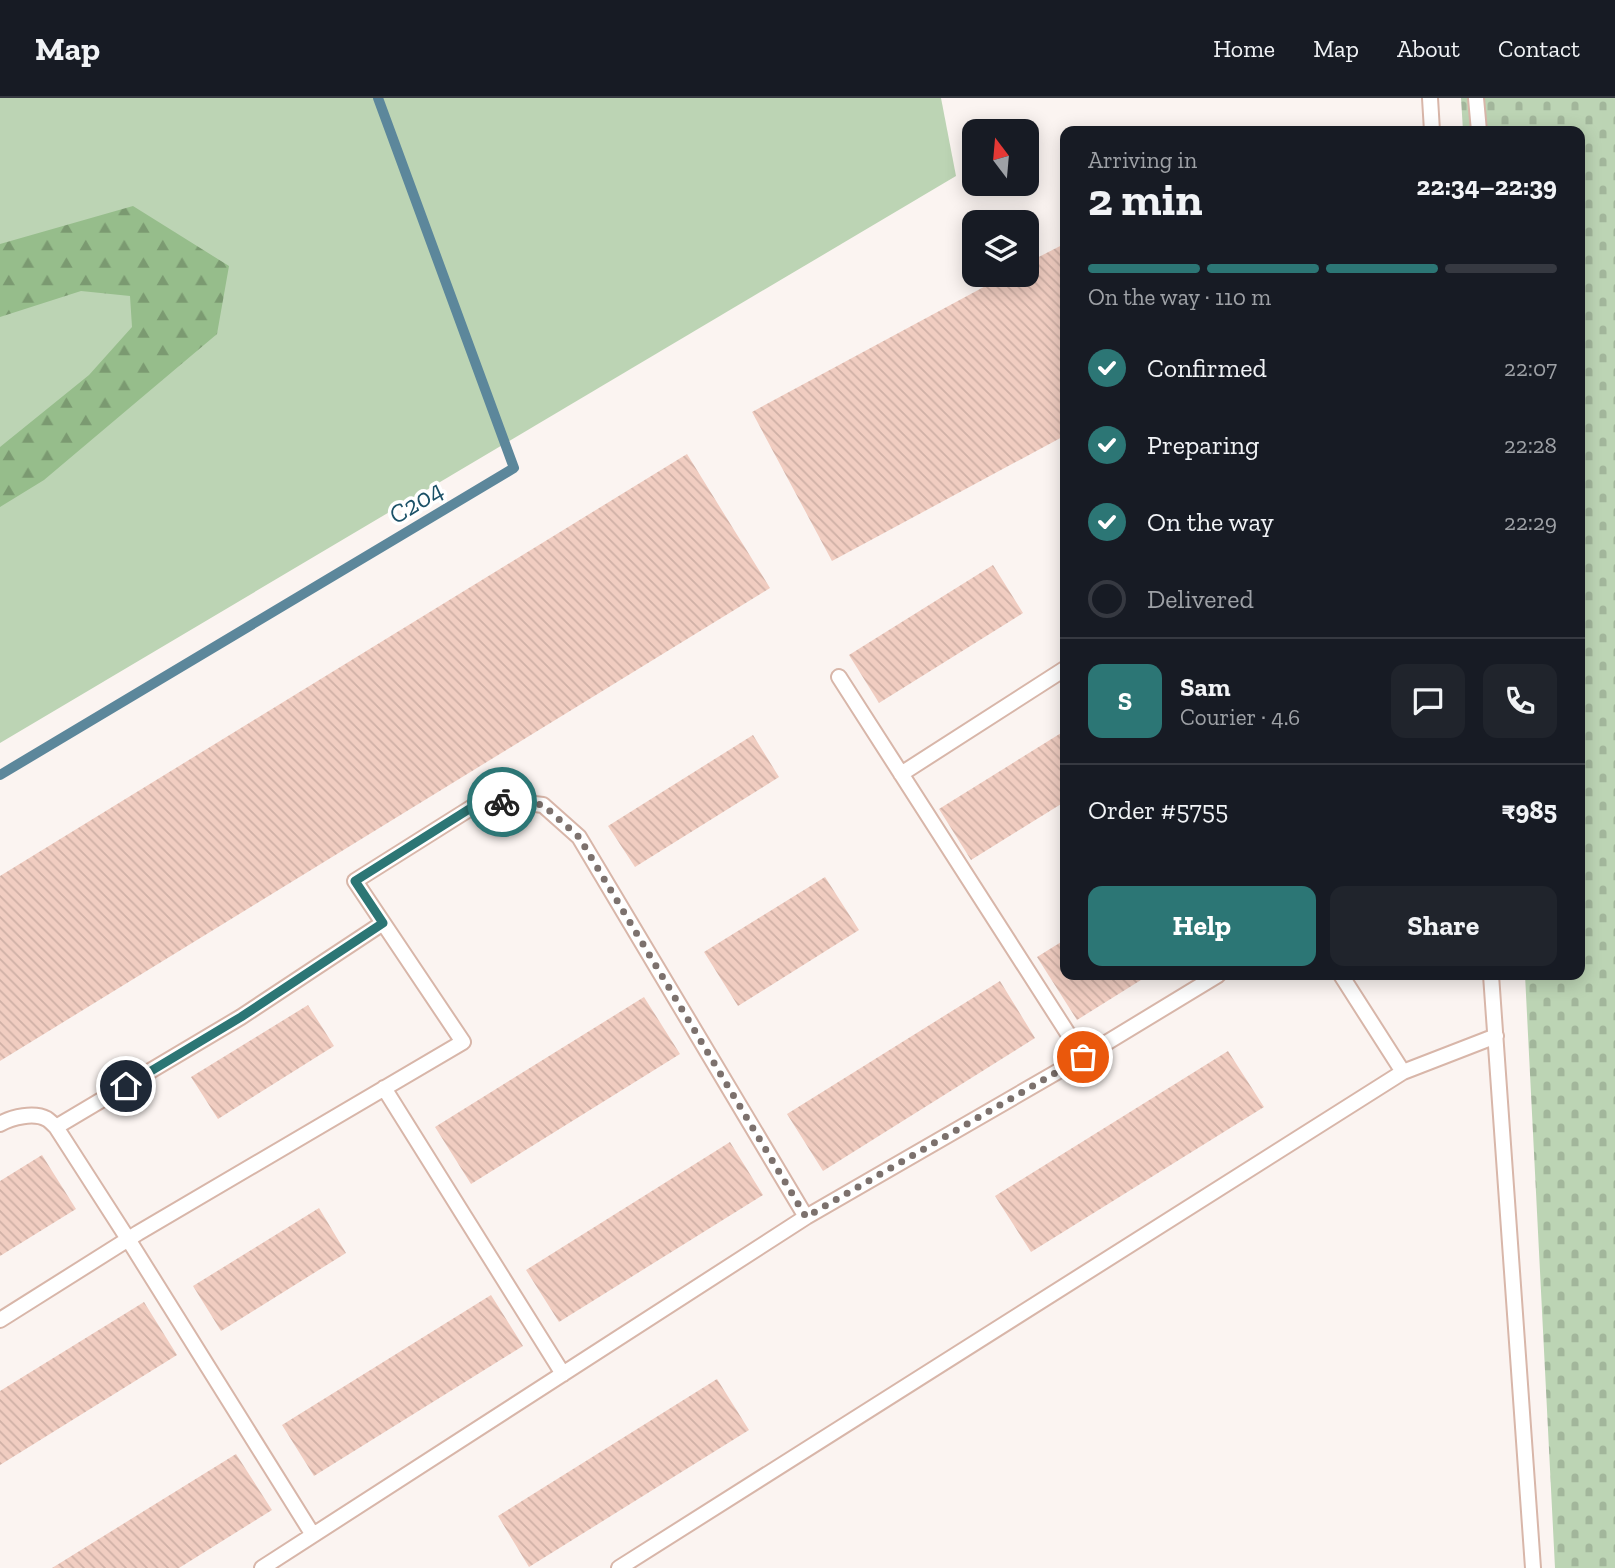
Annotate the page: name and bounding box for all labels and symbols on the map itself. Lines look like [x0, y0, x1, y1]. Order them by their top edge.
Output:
north arrow [962, 119, 1040, 196]
water label: C204 [383, 473, 449, 531]
courier [467, 767, 537, 837]
pin [1053, 1027, 1113, 1087]
pin [96, 1056, 156, 1116]

